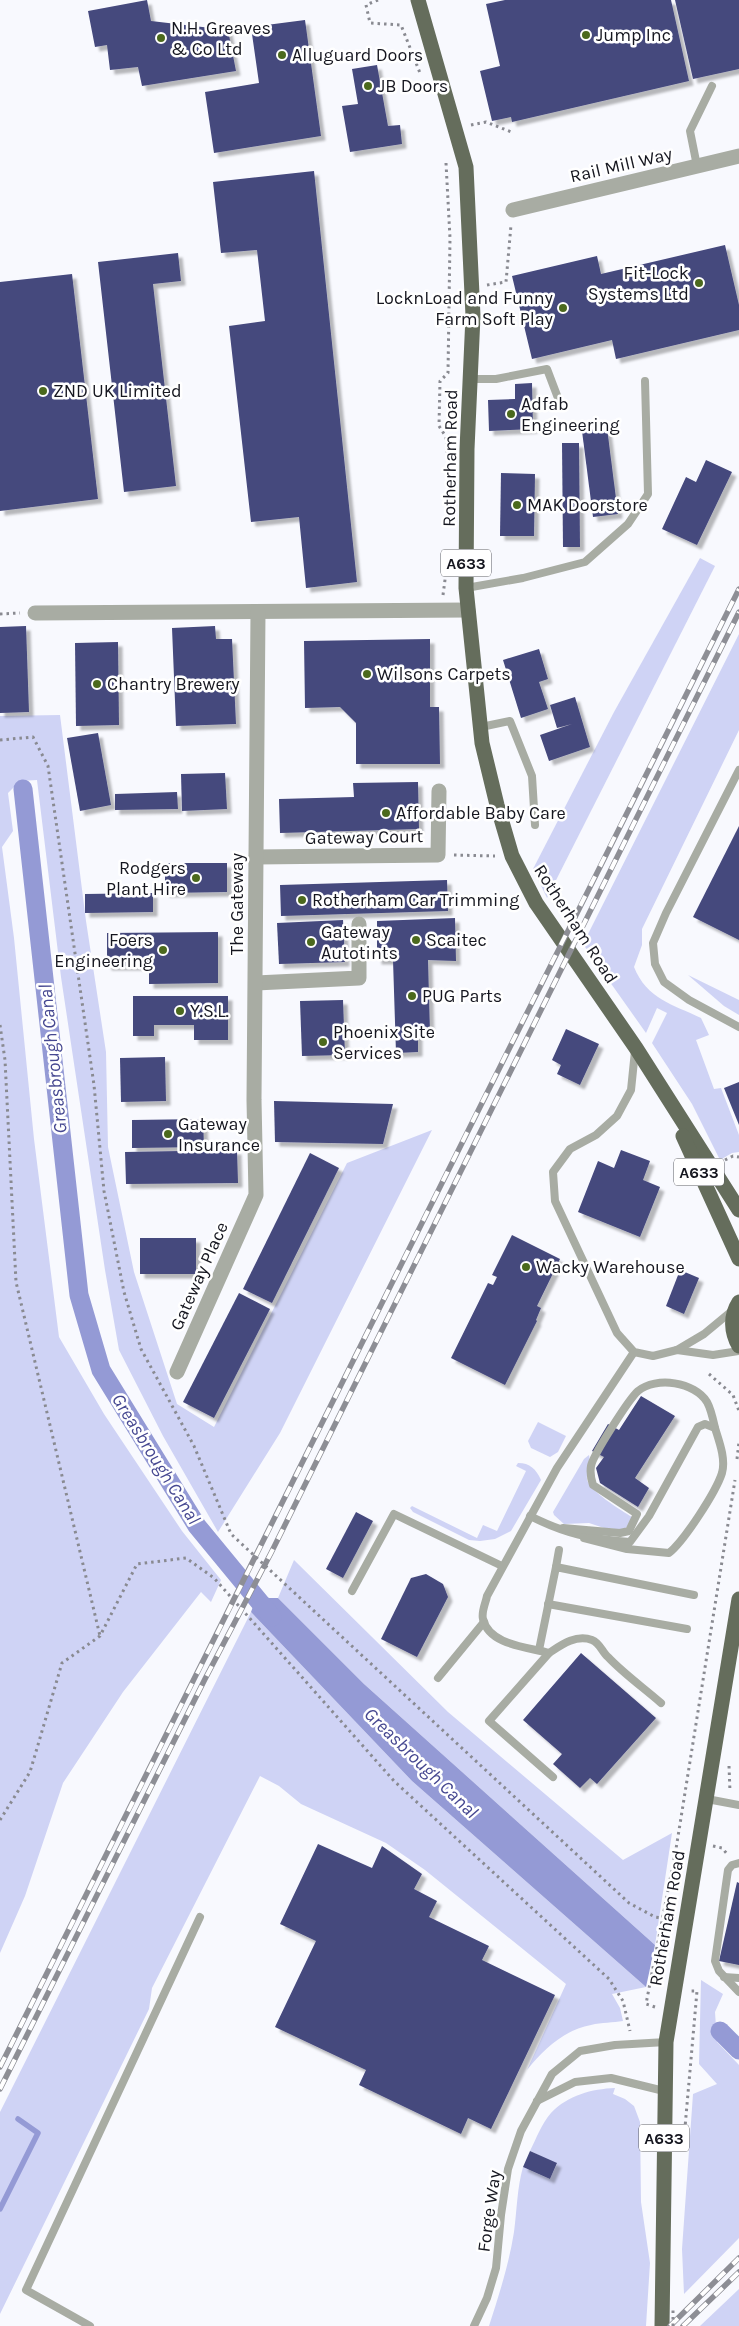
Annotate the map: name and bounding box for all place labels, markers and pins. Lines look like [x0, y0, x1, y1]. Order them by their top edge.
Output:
place label: N.H. Greaves & Co Ltd [171, 17, 271, 60]
place label: Jump Inc [596, 24, 671, 46]
marker: Jump Inc [580, 29, 592, 41]
marker: N.H. Greaves & Co Ltd [155, 32, 167, 44]
place label: Alluguard Doors [292, 44, 423, 66]
marker: Alluguard Doors [276, 49, 288, 61]
place label: JB Doors [378, 75, 448, 97]
marker: JB Doors [362, 80, 374, 92]
place label: Fit-Lock Systems Ltd [588, 262, 689, 305]
marker: Fit-Lock Systems Ltd [693, 277, 705, 289]
place label: LocknLoad and Funny Farm Soft Play [376, 287, 554, 330]
marker: LocknLoad and Funny Farm Soft Play [557, 302, 569, 314]
place label: ZND UK Limited [53, 380, 182, 402]
marker: ZND UK Limited [37, 385, 49, 397]
place label: Adfab Engineering [521, 393, 620, 436]
marker: Adfab Engineering [505, 408, 517, 420]
place label: MAK Doorstore [527, 494, 648, 516]
marker: MAK Doorstore [511, 499, 523, 511]
place label: Wilsons Carpets [377, 663, 511, 685]
marker: Wilsons Carpets [361, 668, 373, 680]
place label: Chantry Brewery [107, 673, 240, 695]
marker: Chantry Brewery [91, 678, 103, 690]
place label: Affordable Baby Care [396, 802, 566, 824]
marker: Affordable Baby Care [380, 807, 392, 819]
place label: Rodgers Plant Hire [106, 857, 186, 900]
marker: Rodgers Plant Hire [190, 872, 202, 884]
place label: Rotherham Car Trimming [312, 889, 520, 911]
marker: Rotherham Car Trimming [296, 894, 308, 906]
place label: Gateway Autotints [321, 921, 398, 964]
place label: Foers Engineering [54, 929, 153, 972]
place label: Scaitec [426, 929, 487, 951]
marker: Scaitec [410, 934, 422, 946]
marker: Gateway Autotints [305, 936, 317, 948]
marker: Foers Engineering [157, 944, 169, 956]
place label: PUG Parts [422, 985, 502, 1007]
marker: PUG Parts [406, 990, 418, 1002]
place label: Y.S.L. [190, 1000, 229, 1022]
marker: Y.S.L. [174, 1005, 186, 1017]
place label: Phoenix Site Services [333, 1021, 435, 1064]
marker: Phoenix Site Services [317, 1036, 329, 1048]
place label: Gateway Insurance [178, 1113, 260, 1156]
marker: Gateway Insurance [162, 1128, 174, 1140]
place label: Wacky Warehouse [536, 1256, 685, 1278]
marker: Wacky Warehouse [520, 1261, 532, 1273]

